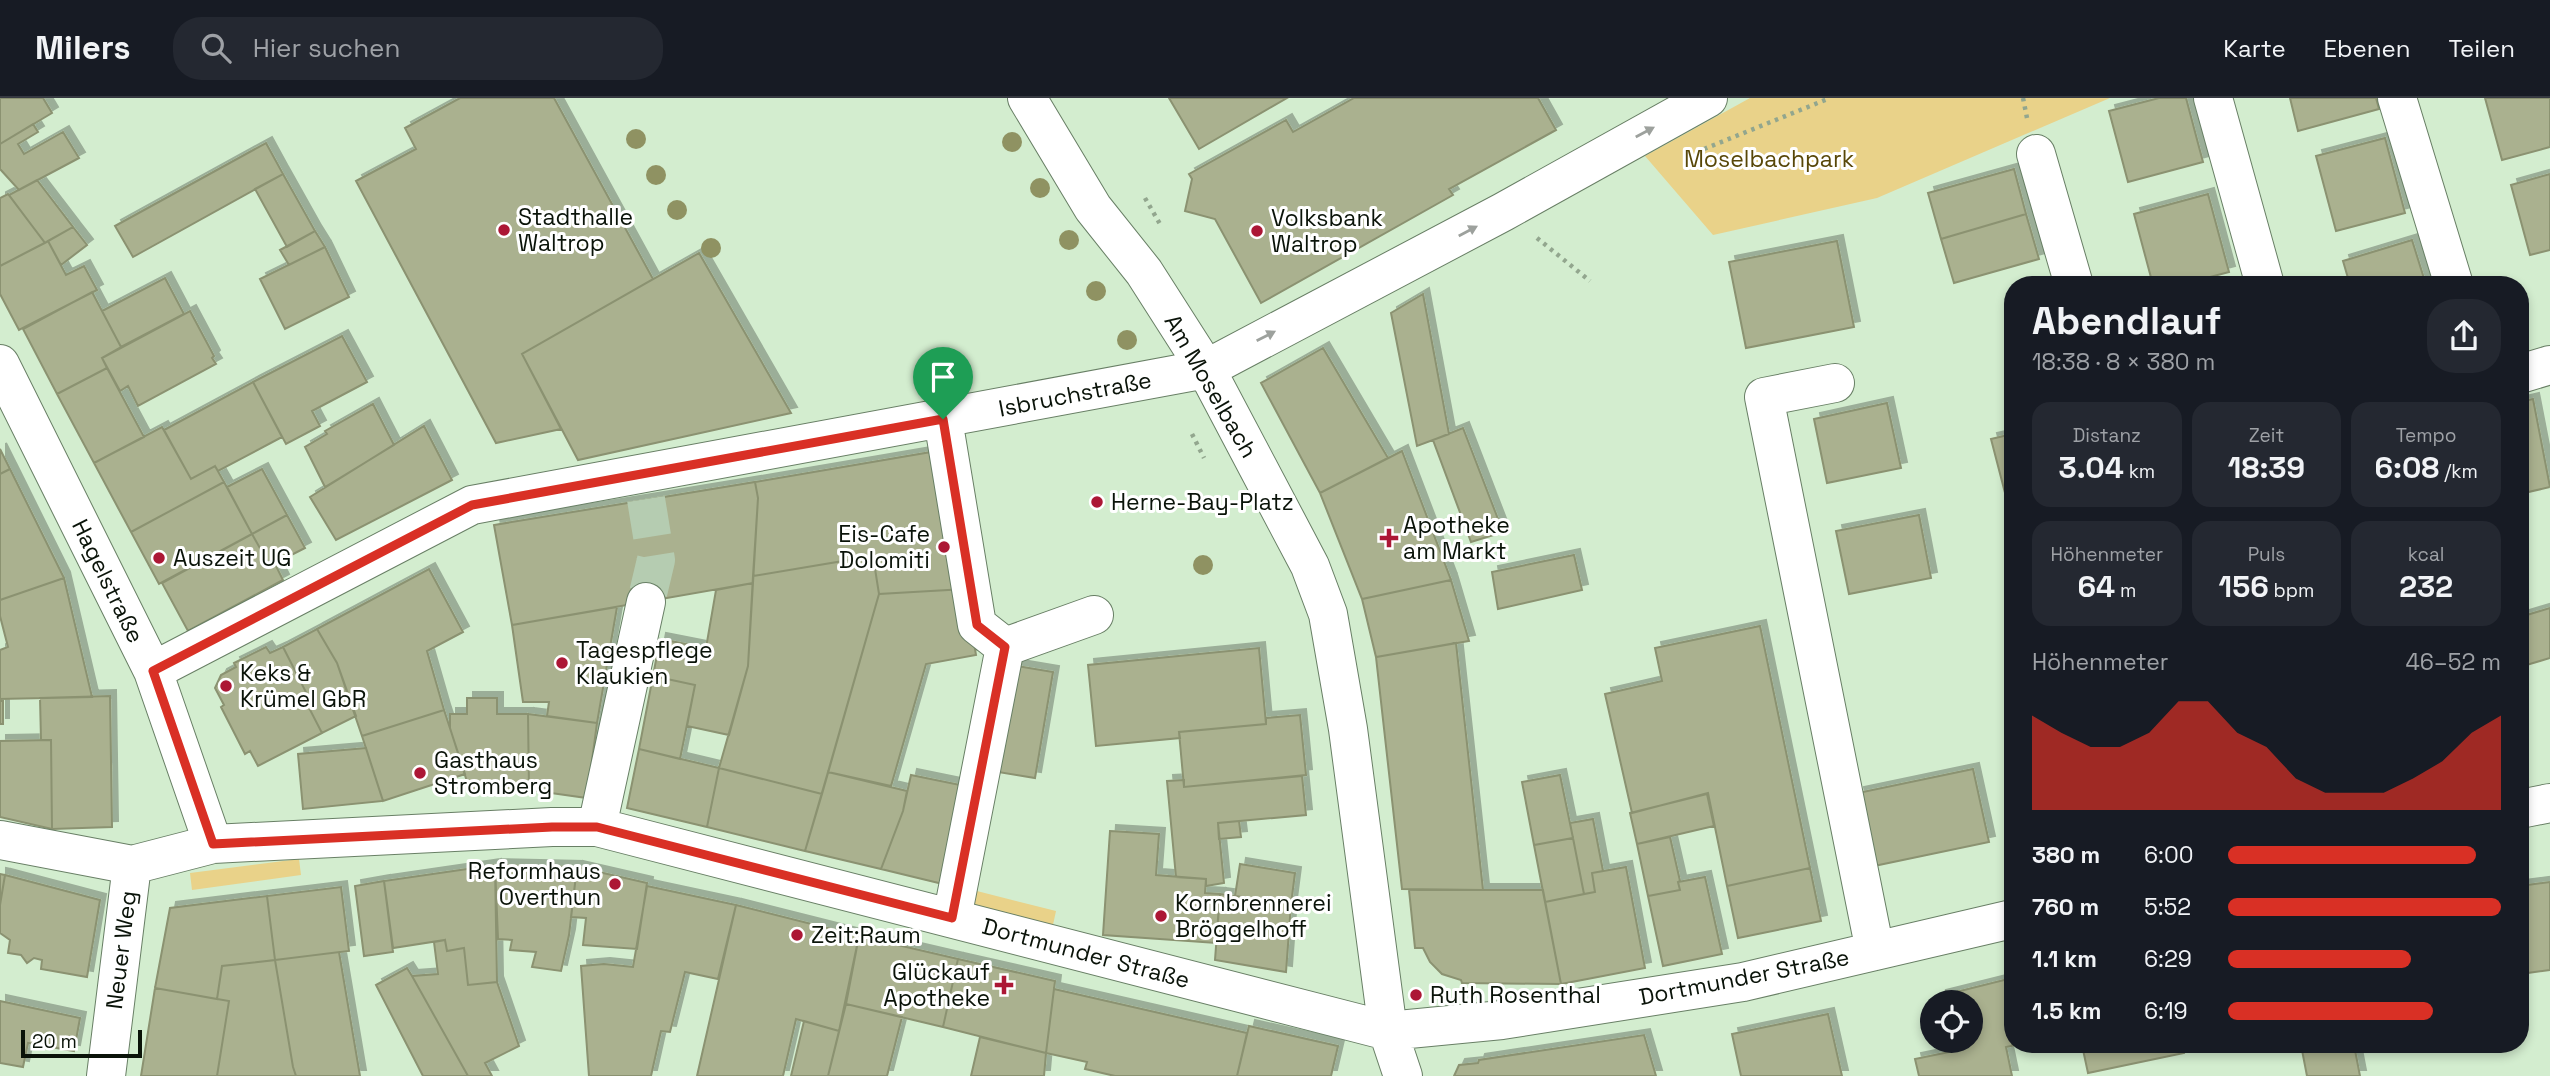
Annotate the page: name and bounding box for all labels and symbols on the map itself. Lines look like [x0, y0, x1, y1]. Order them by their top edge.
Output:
one-way arrow [1635, 126, 1655, 138]
park label: Moselbachpark [1684, 144, 1854, 174]
place label: Stadthalle Waltrop [518, 202, 633, 258]
place label: Volksbank Waltrop [1271, 203, 1383, 259]
marker: Stadthalle Waltrop [496, 222, 512, 238]
marker: Volksbank Waltrop [1249, 223, 1265, 239]
one-way arrow [1458, 225, 1477, 237]
street label: Am Moselbach [1158, 309, 1264, 463]
one-way arrow [1256, 331, 1276, 342]
pin [913, 347, 973, 419]
street label: Isbruchstraße [996, 364, 1154, 424]
place label: Herne-Bay-Platz [1111, 487, 1294, 517]
marker: Herne-Bay-Platz [1089, 494, 1105, 510]
place label: Apotheke am Markt [1403, 510, 1510, 566]
street label: Hagelstraße [65, 514, 151, 648]
place label: Eis-Cafe Dolomiti [838, 519, 930, 575]
marker: Apotheke am Markt [1381, 530, 1397, 546]
marker: Eis-Cafe Dolomiti [936, 539, 952, 555]
place label: Auszeit UG [173, 543, 291, 573]
marker: Auszeit UG [151, 550, 167, 566]
place label: Tagespflege Klaukien [576, 635, 713, 691]
marker: Tagespflege Klaukien [554, 655, 570, 671]
place label: Keks & Krümel GbR [240, 658, 366, 714]
marker: Keks & Krümel GbR [218, 678, 234, 694]
place label: Gasthaus Stromberg [434, 745, 552, 801]
marker: Gasthaus Stromberg [412, 765, 428, 781]
place label: Reformhaus Overthun [468, 856, 601, 912]
marker: Reformhaus Overthun [607, 876, 623, 892]
place label: Kornbrennerei Bröggelhoff [1175, 888, 1332, 944]
street label: Neuer Weg [99, 889, 143, 1011]
marker: Kornbrennerei Bröggelhoff [1153, 908, 1169, 924]
street label: Dortmunder Straße [979, 911, 1193, 995]
place label: Zeit:Raum [811, 920, 921, 950]
marker: Zeit:Raum [789, 927, 805, 943]
street label: Dortmunder Straße [1636, 942, 1852, 1012]
place label: Glückauf Apotheke [883, 957, 990, 1013]
marker: Glückauf Apotheke [996, 977, 1012, 993]
place label: Ruth Rosenthal [1430, 980, 1601, 1010]
marker: Ruth Rosenthal [1408, 987, 1424, 1003]
scale bar [21, 1027, 142, 1059]

